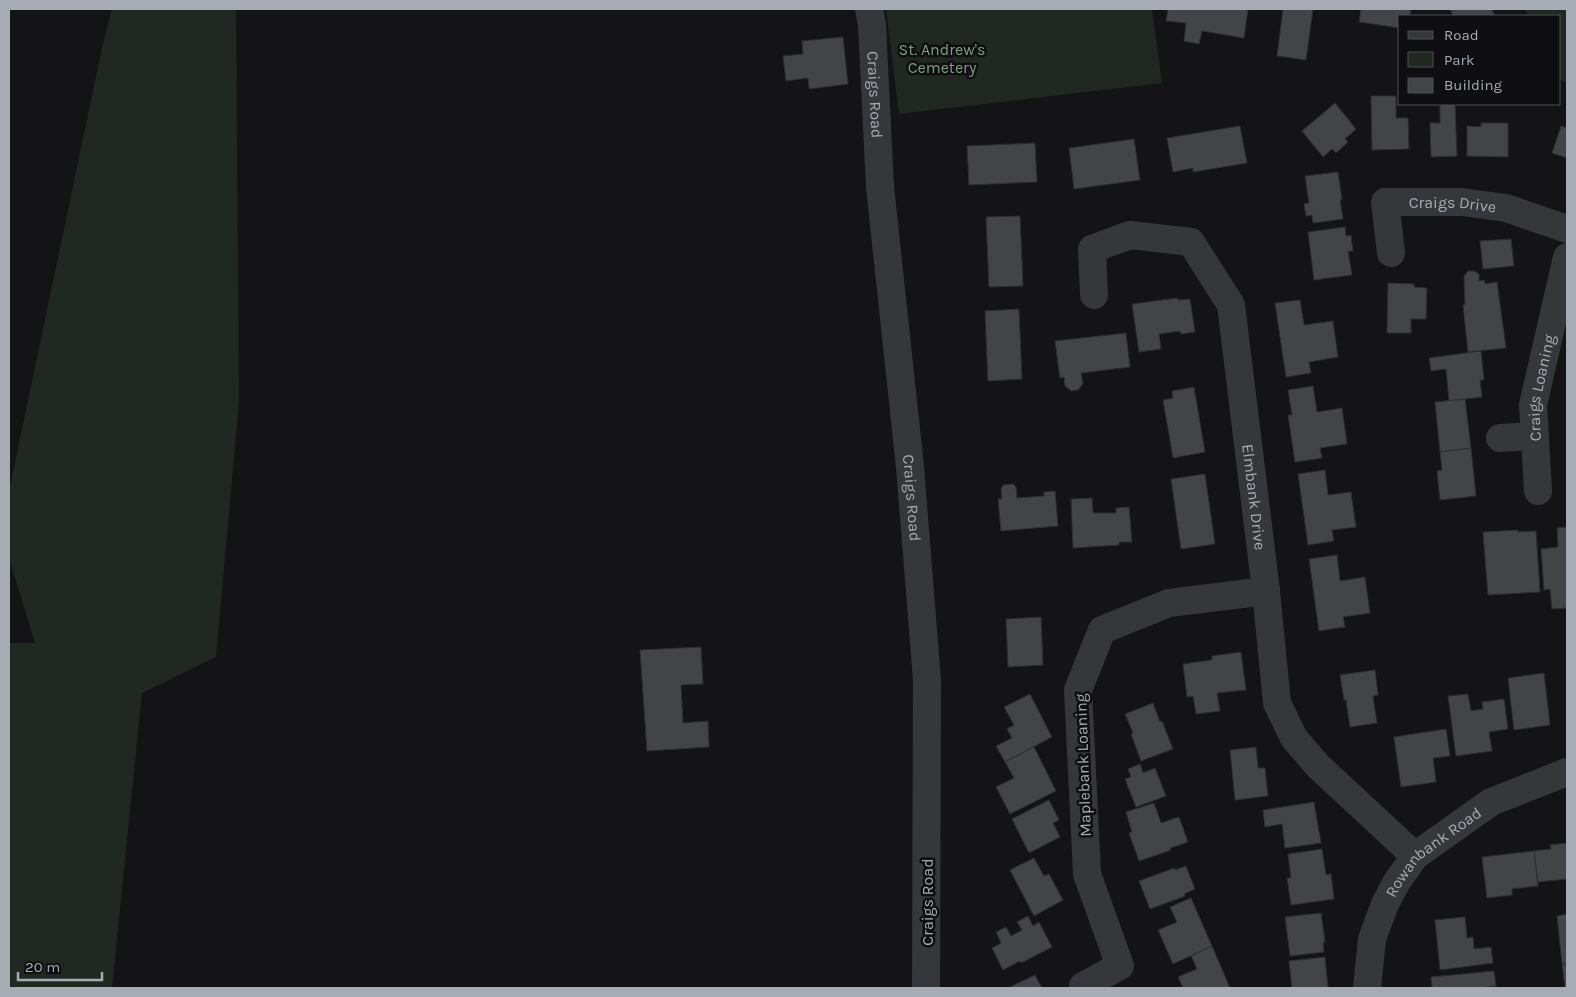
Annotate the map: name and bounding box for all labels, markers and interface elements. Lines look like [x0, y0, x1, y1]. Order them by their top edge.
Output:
legend [1398, 15, 1561, 105]
text: Road [1444, 26, 1479, 44]
park label: St. Andrew's Cemetery [899, 40, 985, 77]
street label: Craigs Road [864, 51, 887, 139]
text: Park [1444, 51, 1474, 69]
text: Building [1444, 76, 1502, 94]
street label: Craigs Drive [1409, 192, 1498, 216]
street label: Craigs Loaning [1523, 333, 1558, 442]
street label: Elmbank Drive [1239, 443, 1270, 551]
street label: Craigs Road [899, 453, 925, 542]
street label: Maplebank Loaning [1071, 693, 1095, 837]
street label: Rowanbank Road [1381, 803, 1485, 900]
street label: Craigs Road [918, 858, 937, 946]
scale bar [18, 950, 101, 982]
text: 20 m [25, 958, 60, 976]

